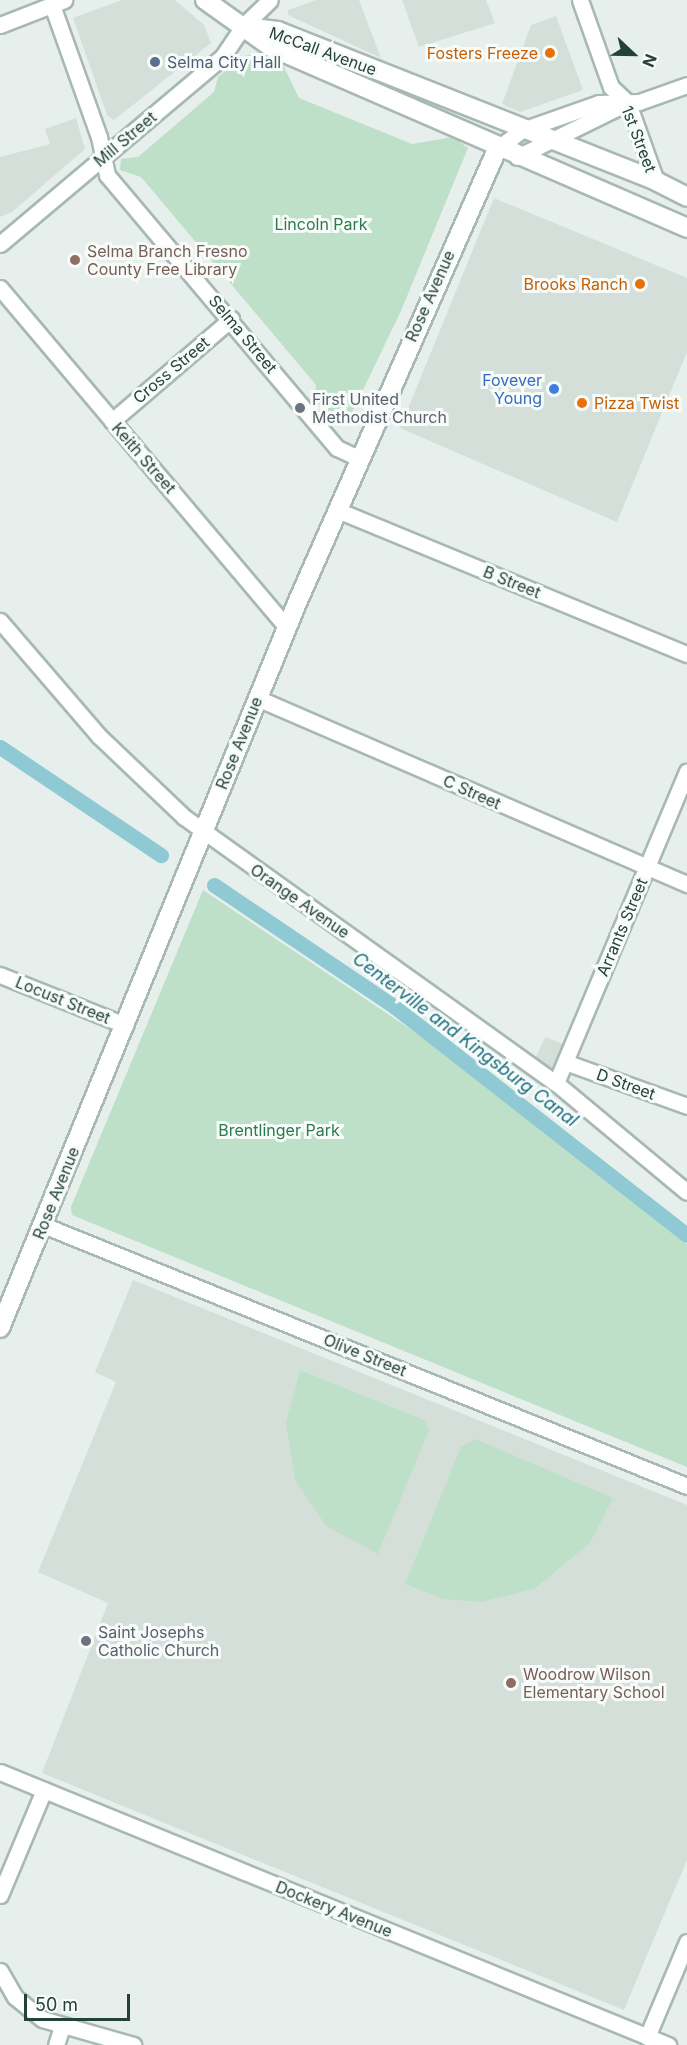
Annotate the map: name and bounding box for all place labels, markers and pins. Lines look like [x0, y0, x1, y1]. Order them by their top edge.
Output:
place label: Fosters Freeze [427, 43, 538, 63]
marker: Fosters Freeze [543, 46, 557, 60]
place label: Selma City Hall [167, 52, 281, 72]
marker: Selma City Hall [148, 55, 162, 69]
place label: Selma Branch Fresno County Free Library [87, 241, 248, 279]
marker: Selma Branch Fresno County Free Library [68, 253, 82, 267]
place label: Brooks Ranch [524, 274, 628, 294]
marker: Brooks Ranch [633, 277, 647, 291]
place label: Fovever Young [482, 370, 542, 408]
marker: Fovever Young [547, 382, 561, 396]
place label: First United Methodist Church [312, 389, 447, 427]
place label: Pizza Twist [594, 393, 679, 413]
marker: Pizza Twist [575, 396, 589, 410]
marker: First United Methodist Church [293, 401, 307, 415]
place label: Saint Josephs Catholic Church [98, 1622, 219, 1660]
marker: Saint Josephs Catholic Church [79, 1634, 93, 1648]
place label: Woodrow Wilson Elementary School [523, 1664, 665, 1702]
marker: Woodrow Wilson Elementary School [504, 1676, 518, 1690]

